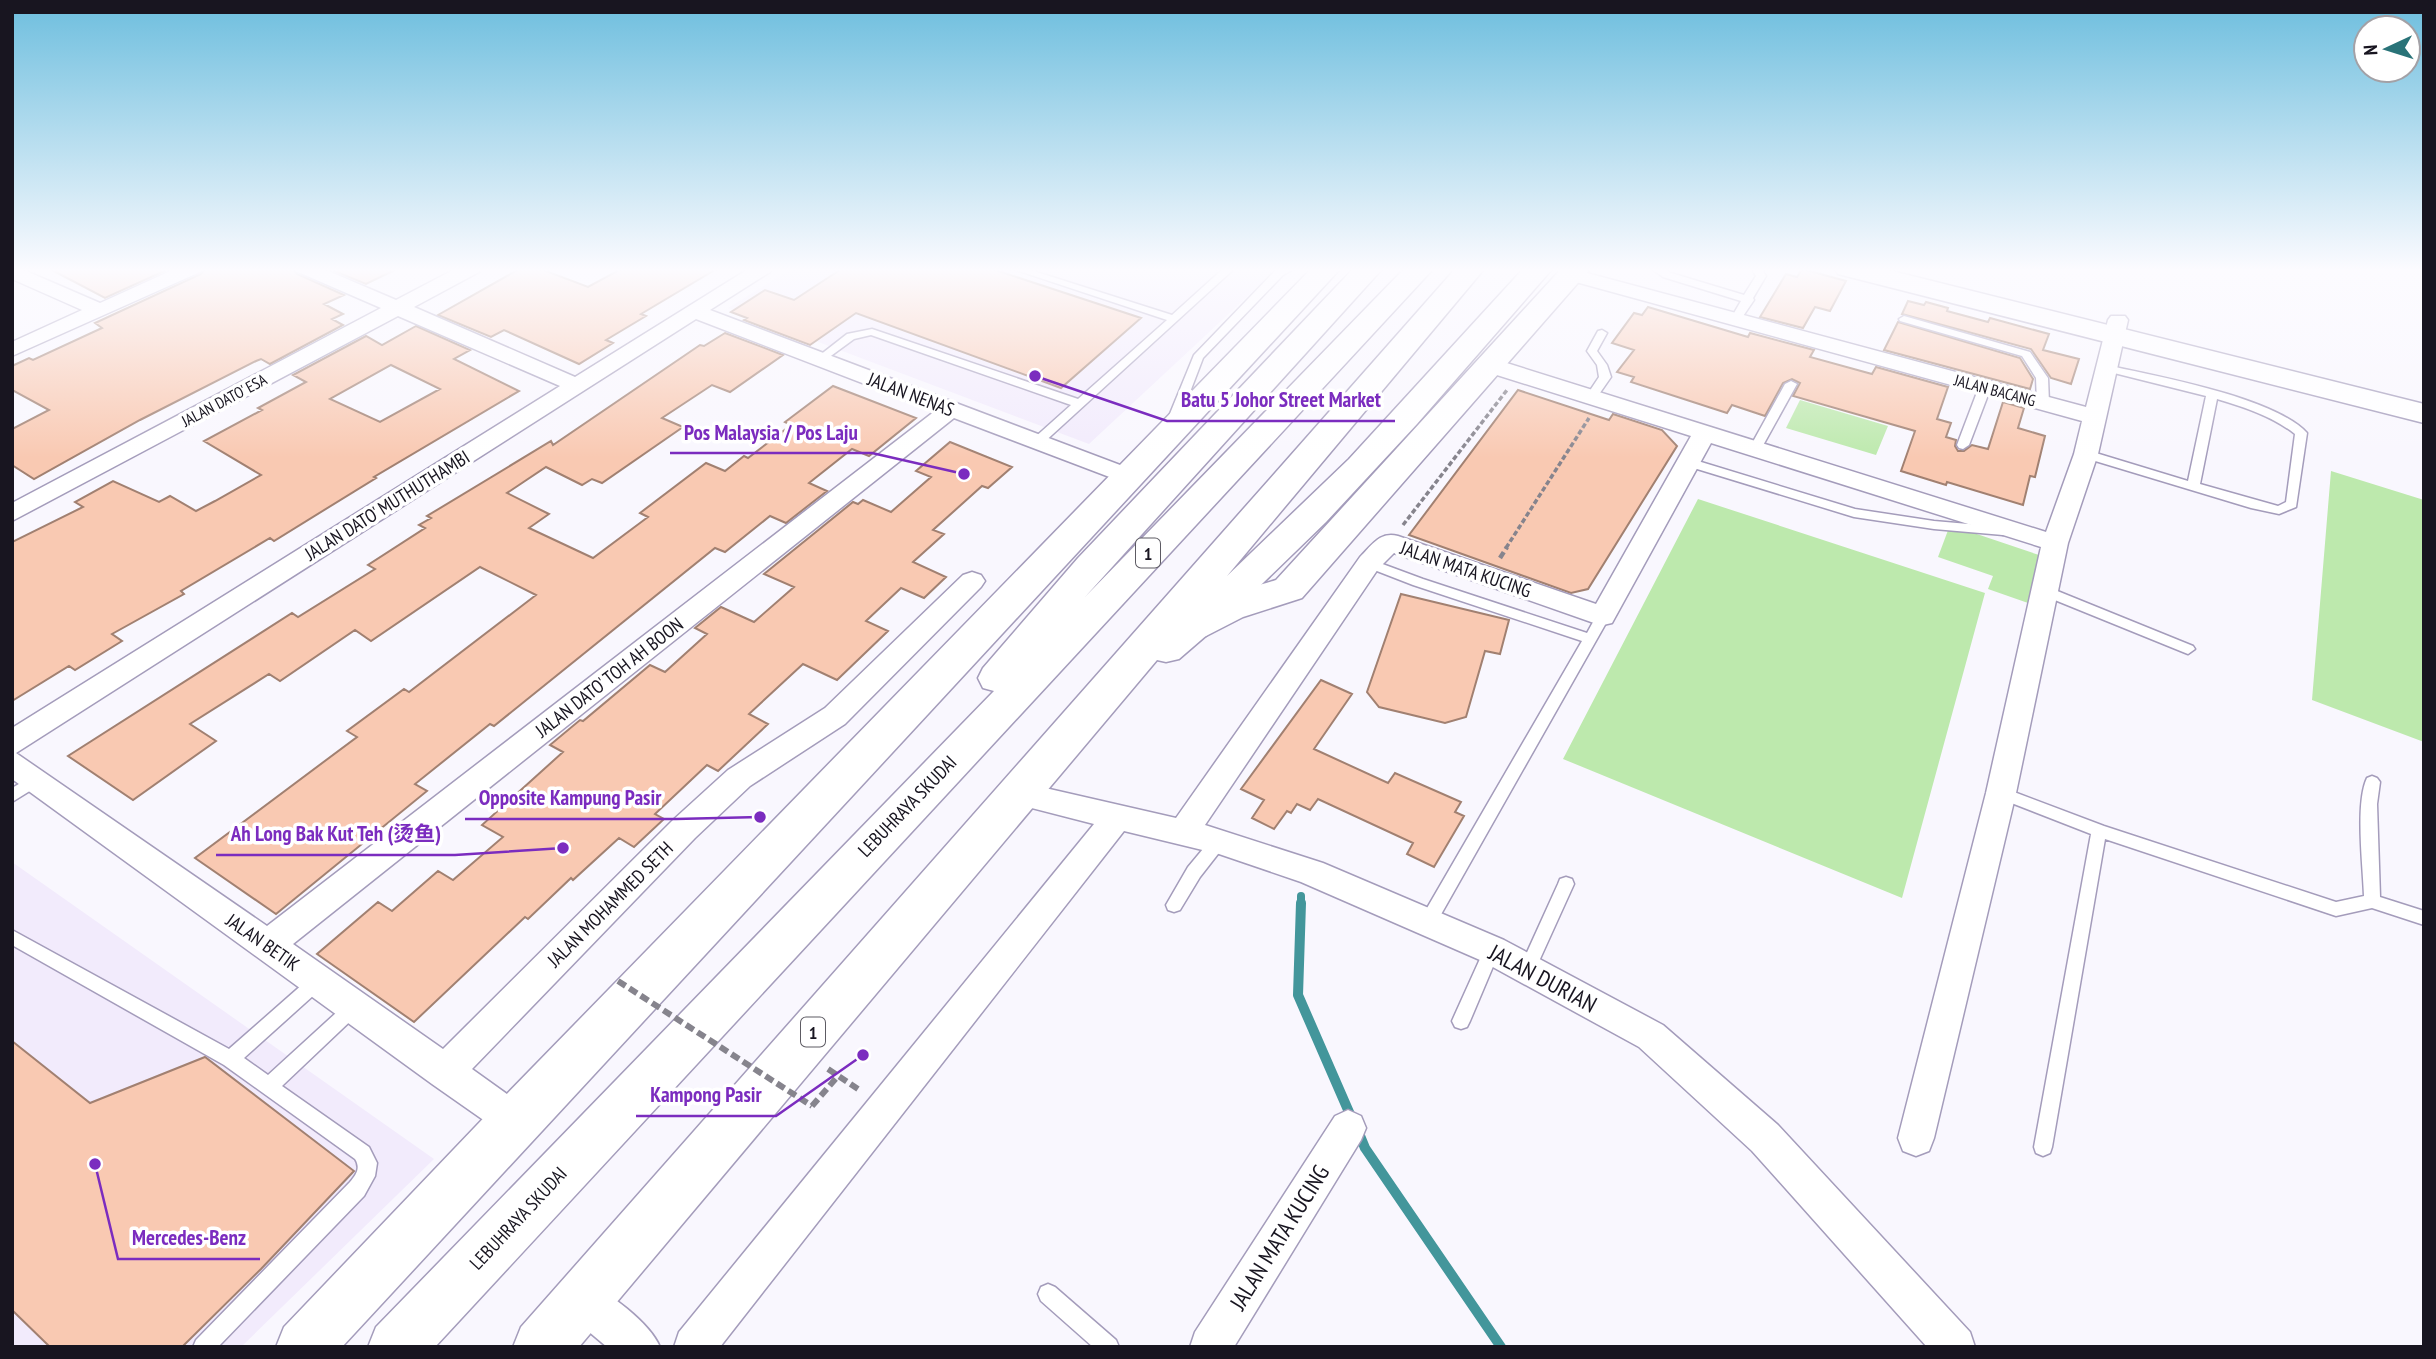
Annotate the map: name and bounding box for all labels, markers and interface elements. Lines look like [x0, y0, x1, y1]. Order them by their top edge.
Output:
north arrow [2352, 14, 2422, 84]
text: N [2358, 44, 2382, 56]
street label: JALAN NENAS [864, 366, 958, 421]
street label: JALAN DATO' ESA [177, 369, 270, 431]
street label: JALAN BACANG [1951, 369, 2038, 410]
callout: Batu 5 Johor Street Market [1167, 379, 1395, 421]
text: Batu 5 Johor Street Market [1181, 386, 1381, 413]
callout: Pos Malaysia / Pos Laju [670, 411, 872, 453]
text: Pos Malaysia / Pos Laju [684, 419, 858, 446]
street label: JALAN DATO' MUTHUTHAMBI [299, 445, 474, 566]
street label: JALAN MATA KUCING [1397, 535, 1535, 603]
road number: 1 [1136, 538, 1160, 568]
street label: JALAN DATO' TOH AH BOON [530, 612, 688, 743]
street label: LEBUHRAYA SKUDAI [853, 750, 961, 862]
callout: Opposite Kampung Pasir [465, 777, 676, 819]
text: Opposite Kampung Pasir [479, 784, 662, 811]
callout: Ah Long Bak Kut Teh (烫鱼) [216, 813, 455, 855]
text: Ah Long Bak Kut Teh (烫鱼) [230, 820, 441, 847]
street label: JALAN MOHAMMED SETH [541, 836, 678, 973]
street label: JALAN BETIK [221, 907, 304, 976]
street label: JALAN DURIAN [1483, 937, 1602, 1018]
road number: 1 [801, 1017, 825, 1046]
callout: Kampong Pasir [636, 1074, 776, 1116]
text: Kampong Pasir [650, 1081, 763, 1108]
street label: JALAN MATA KUCING [1222, 1159, 1335, 1316]
street label: LEBUHRAYA SKUDAI [464, 1162, 572, 1274]
callout: Mercedes-Benz [118, 1217, 260, 1259]
text: Mercedes-Benz [132, 1224, 246, 1251]

